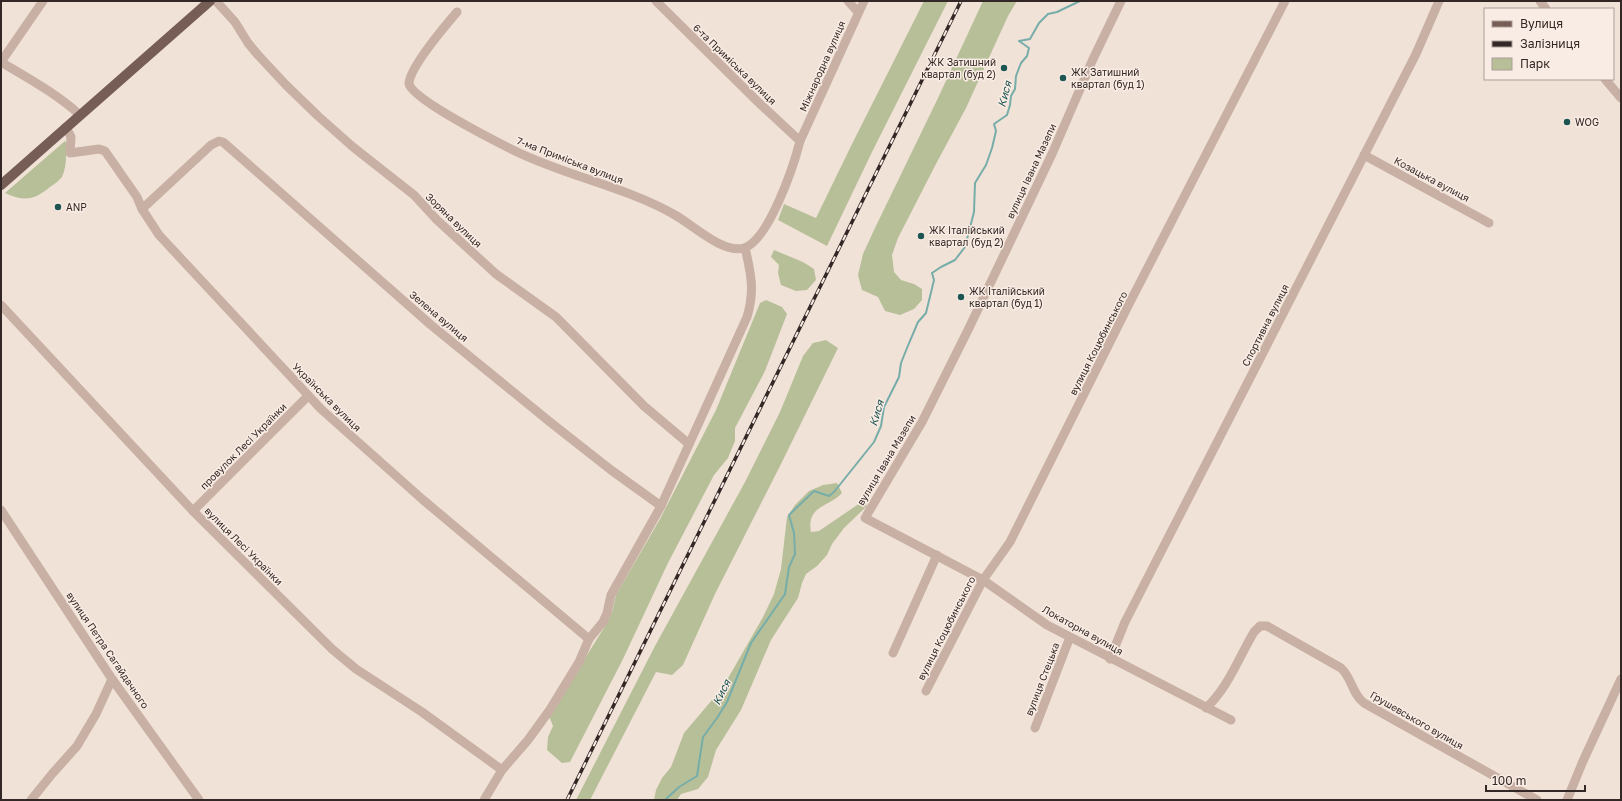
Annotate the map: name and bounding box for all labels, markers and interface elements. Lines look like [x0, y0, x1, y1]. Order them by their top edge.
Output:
legend [1484, 8, 1614, 80]
text: Вулиця [1520, 16, 1563, 31]
street label: Міжнародна вулиця [797, 19, 847, 113]
street label: 6-та Приміська вулиця [691, 21, 779, 107]
text: Залізниця [1520, 36, 1580, 51]
place label: ЖК Затишний квартал (буд 2) [921, 56, 996, 80]
text: Парк [1520, 56, 1550, 71]
marker: ЖК Затишний квартал (буд 2) [999, 63, 1009, 73]
place label: ЖК Затишний квартал (буд 1) [1071, 66, 1145, 90]
marker: ЖК Затишний квартал (буд 1) [1058, 73, 1068, 83]
water label: Кися [994, 79, 1014, 109]
place label: WOG [1575, 116, 1599, 128]
marker: WOG [1562, 117, 1572, 127]
street label: вулиця Івана Мазепи [1004, 122, 1058, 220]
street label: 7-ма Приміська вулиця [515, 134, 625, 186]
street label: Козацька вулиця [1392, 154, 1472, 204]
street label: Зоряна вулиця [423, 190, 485, 250]
place label: ANP [66, 201, 87, 213]
marker: ANP [53, 202, 63, 212]
place label: ЖК Італійський квартал (буд 2) [929, 224, 1005, 248]
marker: ЖК Італійський квартал (буд 2) [916, 231, 926, 241]
street label: Спортивна вулиця [1239, 282, 1291, 368]
place label: ЖК Італійський квартал (буд 1) [969, 285, 1045, 309]
street label: Зелена вулиця [407, 288, 471, 344]
street label: вулиця Коцюбинського [1067, 289, 1129, 397]
marker: ЖК Італійський квартал (буд 1) [956, 292, 966, 302]
street label: Українська вулиця [290, 360, 364, 434]
water label: Кися [866, 398, 886, 428]
street label: провулок Лесі Українки [197, 400, 289, 492]
street label: вулиця Івана Мазепи [854, 413, 918, 507]
street label: вулиця Лесі Українки [203, 505, 285, 587]
street label: вулиця Коцюбинського [915, 574, 977, 682]
street label: вулиця Петра Сагайдачного [64, 589, 152, 711]
street label: Локаторна вулиця [1041, 603, 1125, 657]
street label: вулиця Стецька [1023, 641, 1061, 717]
water label: Кися [709, 677, 733, 707]
street label: Грушевського вулиця [1368, 688, 1466, 752]
scale bar [1486, 767, 1585, 793]
text: 100 m [1492, 773, 1526, 788]

